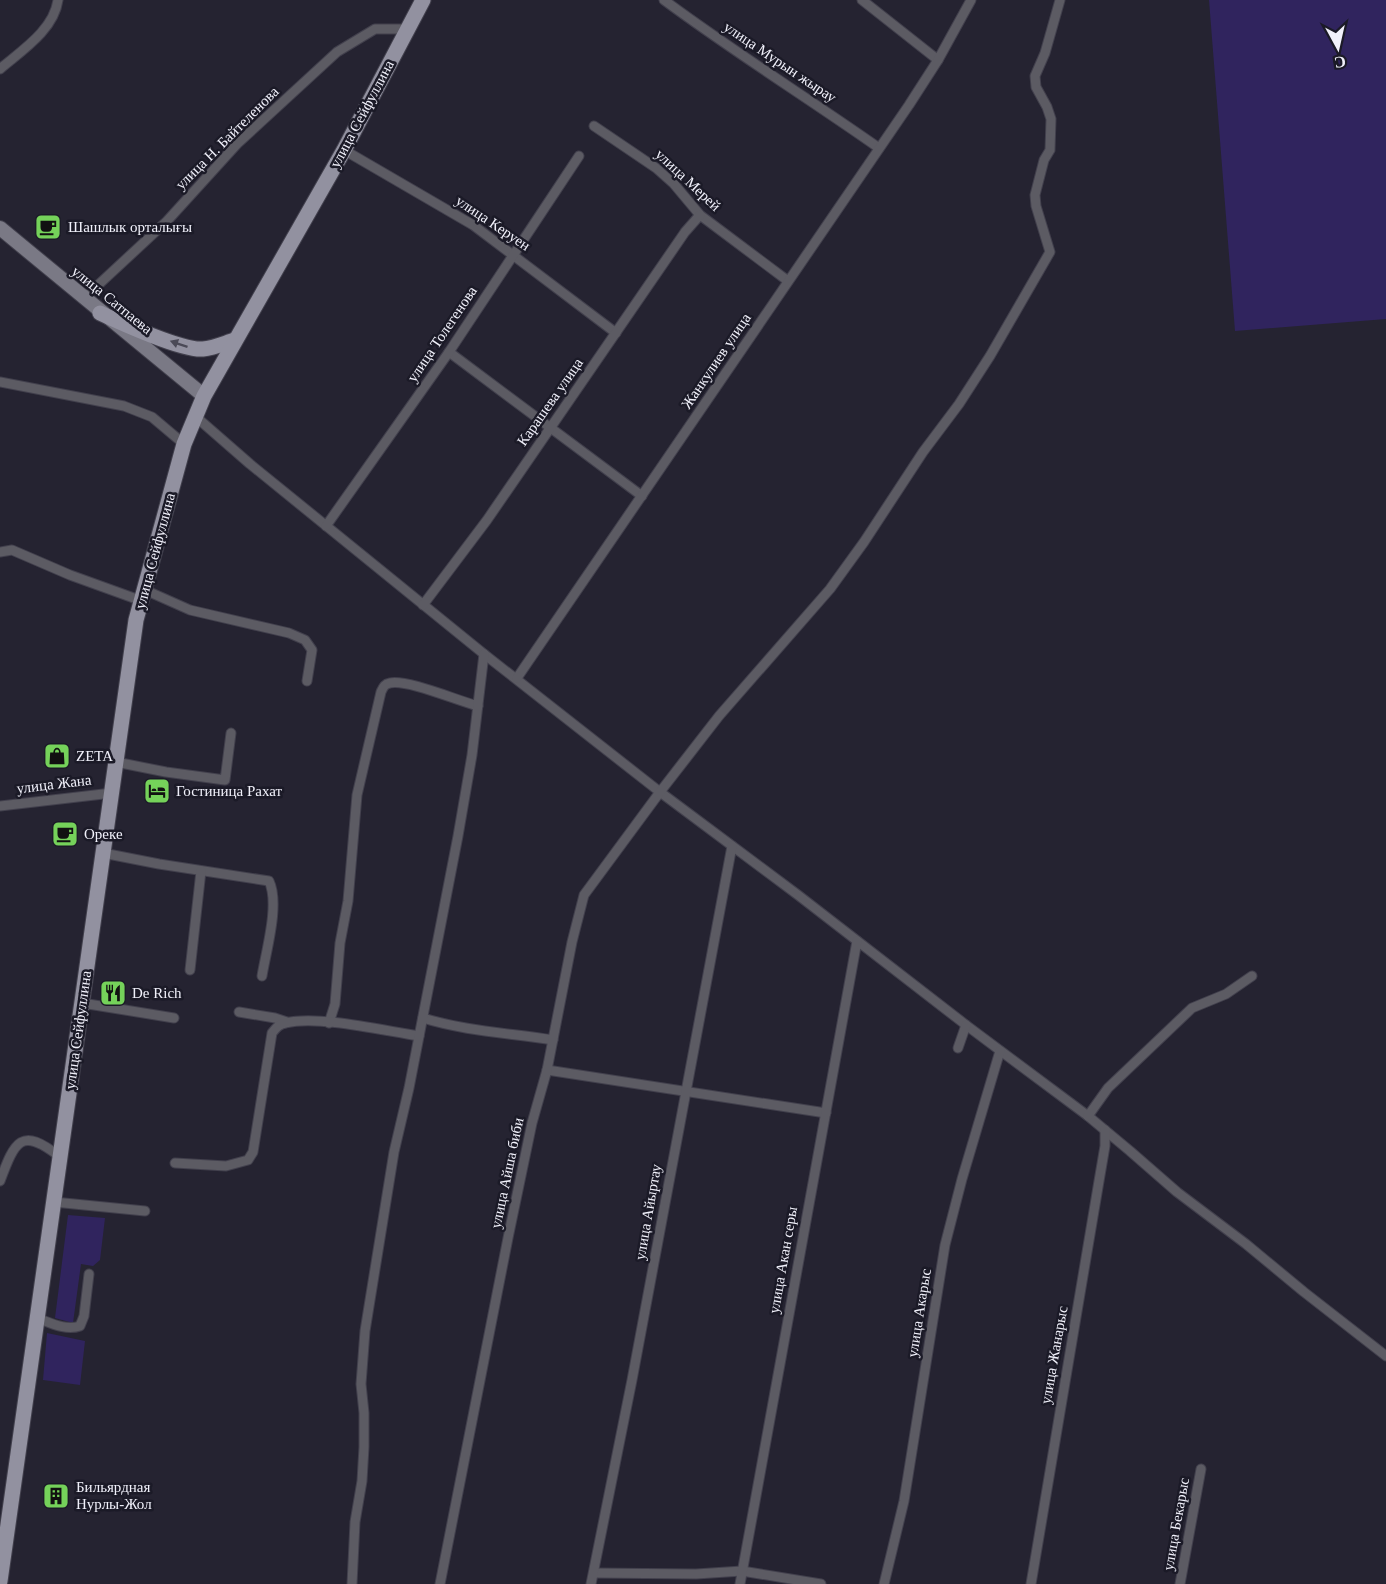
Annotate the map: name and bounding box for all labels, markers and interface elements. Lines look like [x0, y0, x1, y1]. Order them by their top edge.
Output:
street label: улица Мурын жырау [721, 18, 840, 106]
north arrow [1308, 18, 1368, 78]
text: С [1333, 53, 1347, 72]
street label: улица Сейфуллина [327, 57, 397, 171]
street label: улица Н. Байтеленова [172, 83, 282, 193]
street label: улица Мерей [652, 146, 724, 214]
street label: улица Керуен [453, 192, 533, 254]
cafe icon: Шашлык орталығы [33, 212, 63, 242]
place label: Шашлык орталығы [68, 219, 192, 235]
street label: улица Сатпаева [69, 263, 156, 337]
street label: улица Толегенова [404, 283, 480, 385]
street label: Жанкулиев улица [678, 310, 754, 412]
one-way arrow [170, 338, 188, 348]
street label: Карашева улица [514, 355, 586, 449]
street label: улица Сейфуллина [132, 491, 178, 611]
shop icon: ZETA [42, 741, 72, 771]
place label: ZETA [76, 748, 113, 764]
street label: улица Жана [16, 771, 93, 797]
hotel icon: Гостиница Рахат [142, 776, 172, 806]
place label: Гостиница Рахат [176, 783, 283, 799]
cafe icon: Ореке [50, 819, 80, 849]
place label: Ореке [84, 826, 123, 842]
street label: улица Сейфуллина [62, 969, 94, 1090]
restaurant icon: De Rich [98, 978, 128, 1008]
place label: De Rich [132, 985, 182, 1001]
street label: улица Айша биби [487, 1116, 527, 1230]
street label: улица Айыртау [632, 1162, 664, 1261]
street label: улица Акан серы [766, 1205, 800, 1315]
street label: улица Акарыс [904, 1267, 934, 1358]
street label: улица Жанарыс [1037, 1304, 1071, 1405]
street label: улица Бекарыс [1160, 1476, 1192, 1572]
place label: Бильярдная Нурлы-Жол [76, 1479, 152, 1512]
building icon: Бильярдная Нурлы-Жол [41, 1481, 71, 1511]

